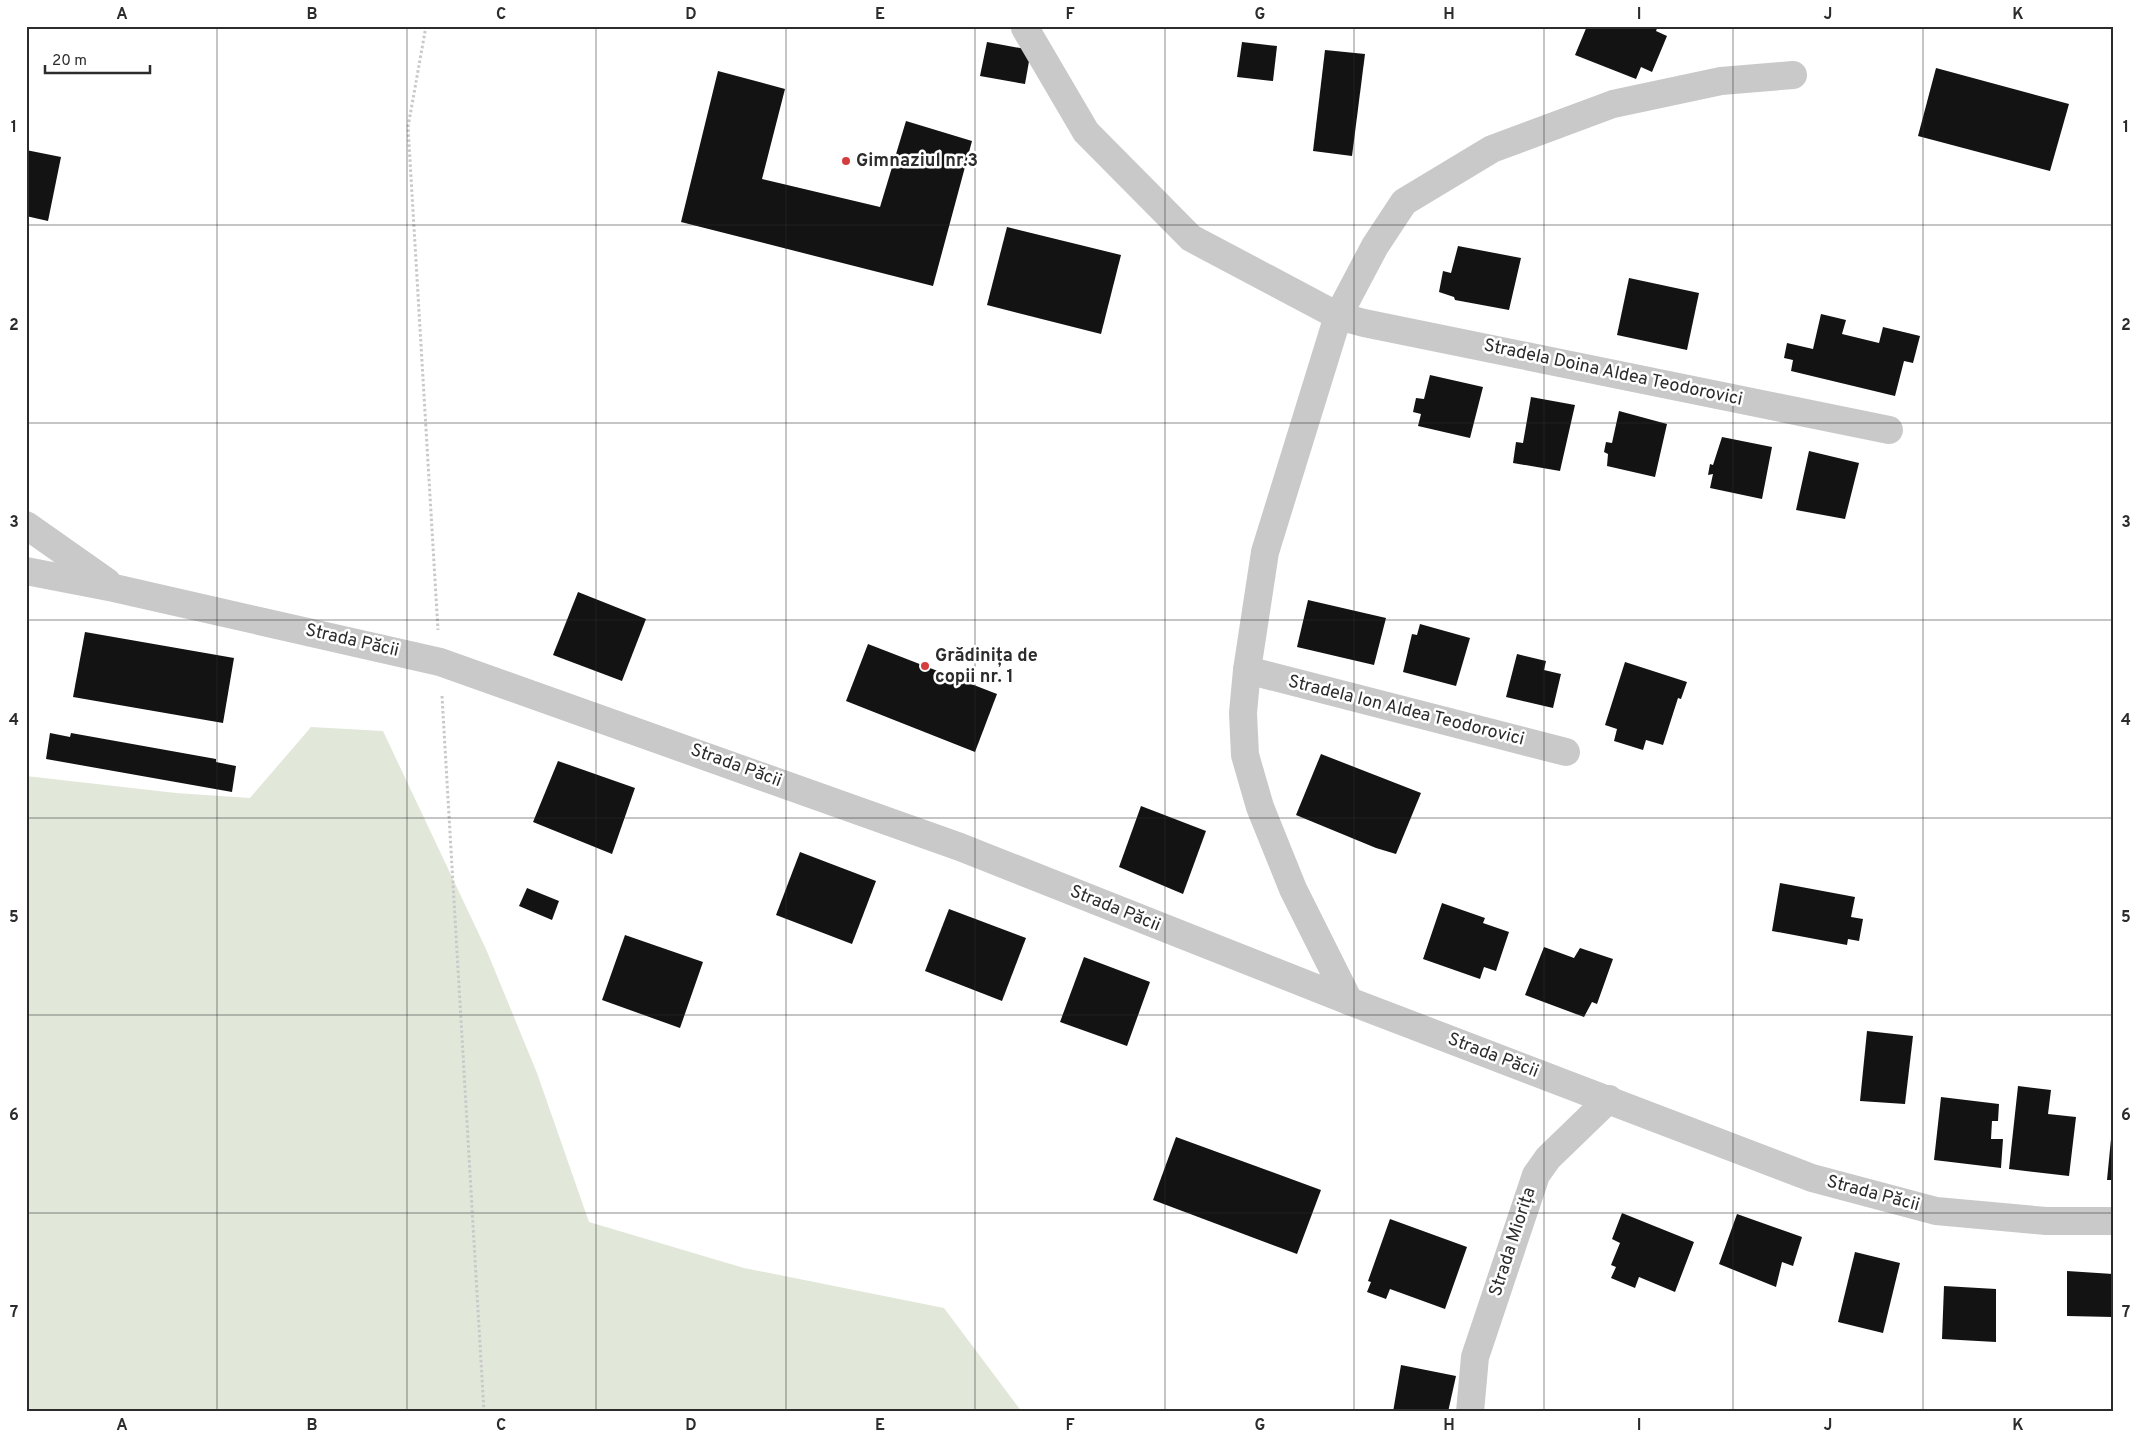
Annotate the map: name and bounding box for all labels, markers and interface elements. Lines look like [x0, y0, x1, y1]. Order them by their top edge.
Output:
text: A [116, 5, 128, 25]
text: B [306, 5, 318, 25]
text: C [496, 5, 506, 25]
text: D [685, 5, 697, 25]
text: E [875, 5, 885, 25]
text: F [1065, 5, 1075, 25]
text: G [1255, 5, 1265, 25]
text: H [1443, 5, 1455, 25]
text: I [1637, 5, 1641, 25]
text: J [1824, 5, 1832, 25]
text: K [2012, 5, 2024, 25]
scale bar [45, 42, 150, 74]
text: 20 m [52, 52, 87, 71]
text: 1 [11, 118, 17, 138]
text: 1 [2123, 118, 2129, 138]
place label: Gimnaziul nr.3 [856, 150, 978, 173]
marker: Gimnaziul nr.3 [840, 155, 852, 167]
text: 2 [9, 316, 19, 336]
text: 2 [2121, 316, 2131, 336]
street label: Stradela Doina Aldea Teodorovici [1482, 334, 1744, 412]
text: 3 [9, 513, 19, 533]
text: 3 [2121, 513, 2131, 533]
street label: Strada Păcii [303, 619, 401, 663]
place label: Grădinița de copii nr. 1 [935, 645, 1038, 689]
marker: Grădinița de copii nr. 1 [919, 660, 931, 672]
street label: Stradela Ion Aldea Teodorovici [1285, 670, 1527, 752]
text: 4 [9, 711, 19, 731]
text: 4 [2121, 711, 2131, 731]
street label: Strada Păcii [687, 739, 785, 793]
street label: Strada Păcii [1066, 880, 1164, 938]
text: 5 [9, 908, 19, 928]
text: 5 [2121, 908, 2131, 928]
street label: Strada Păcii [1444, 1028, 1542, 1084]
text: 6 [9, 1106, 19, 1126]
text: 6 [2121, 1106, 2131, 1126]
street label: Strada Păcii [1824, 1171, 1922, 1217]
street label: Strada Miorița [1485, 1184, 1541, 1300]
text: 7 [10, 1303, 18, 1323]
text: 7 [2122, 1303, 2130, 1323]
text: A [116, 1416, 128, 1436]
text: B [306, 1416, 318, 1436]
text: C [496, 1416, 506, 1436]
text: D [685, 1416, 697, 1436]
text: E [875, 1416, 885, 1436]
text: F [1065, 1416, 1075, 1436]
text: G [1255, 1416, 1265, 1436]
text: H [1443, 1416, 1455, 1436]
text: I [1637, 1416, 1641, 1436]
text: J [1824, 1416, 1832, 1436]
text: K [2012, 1416, 2024, 1436]

